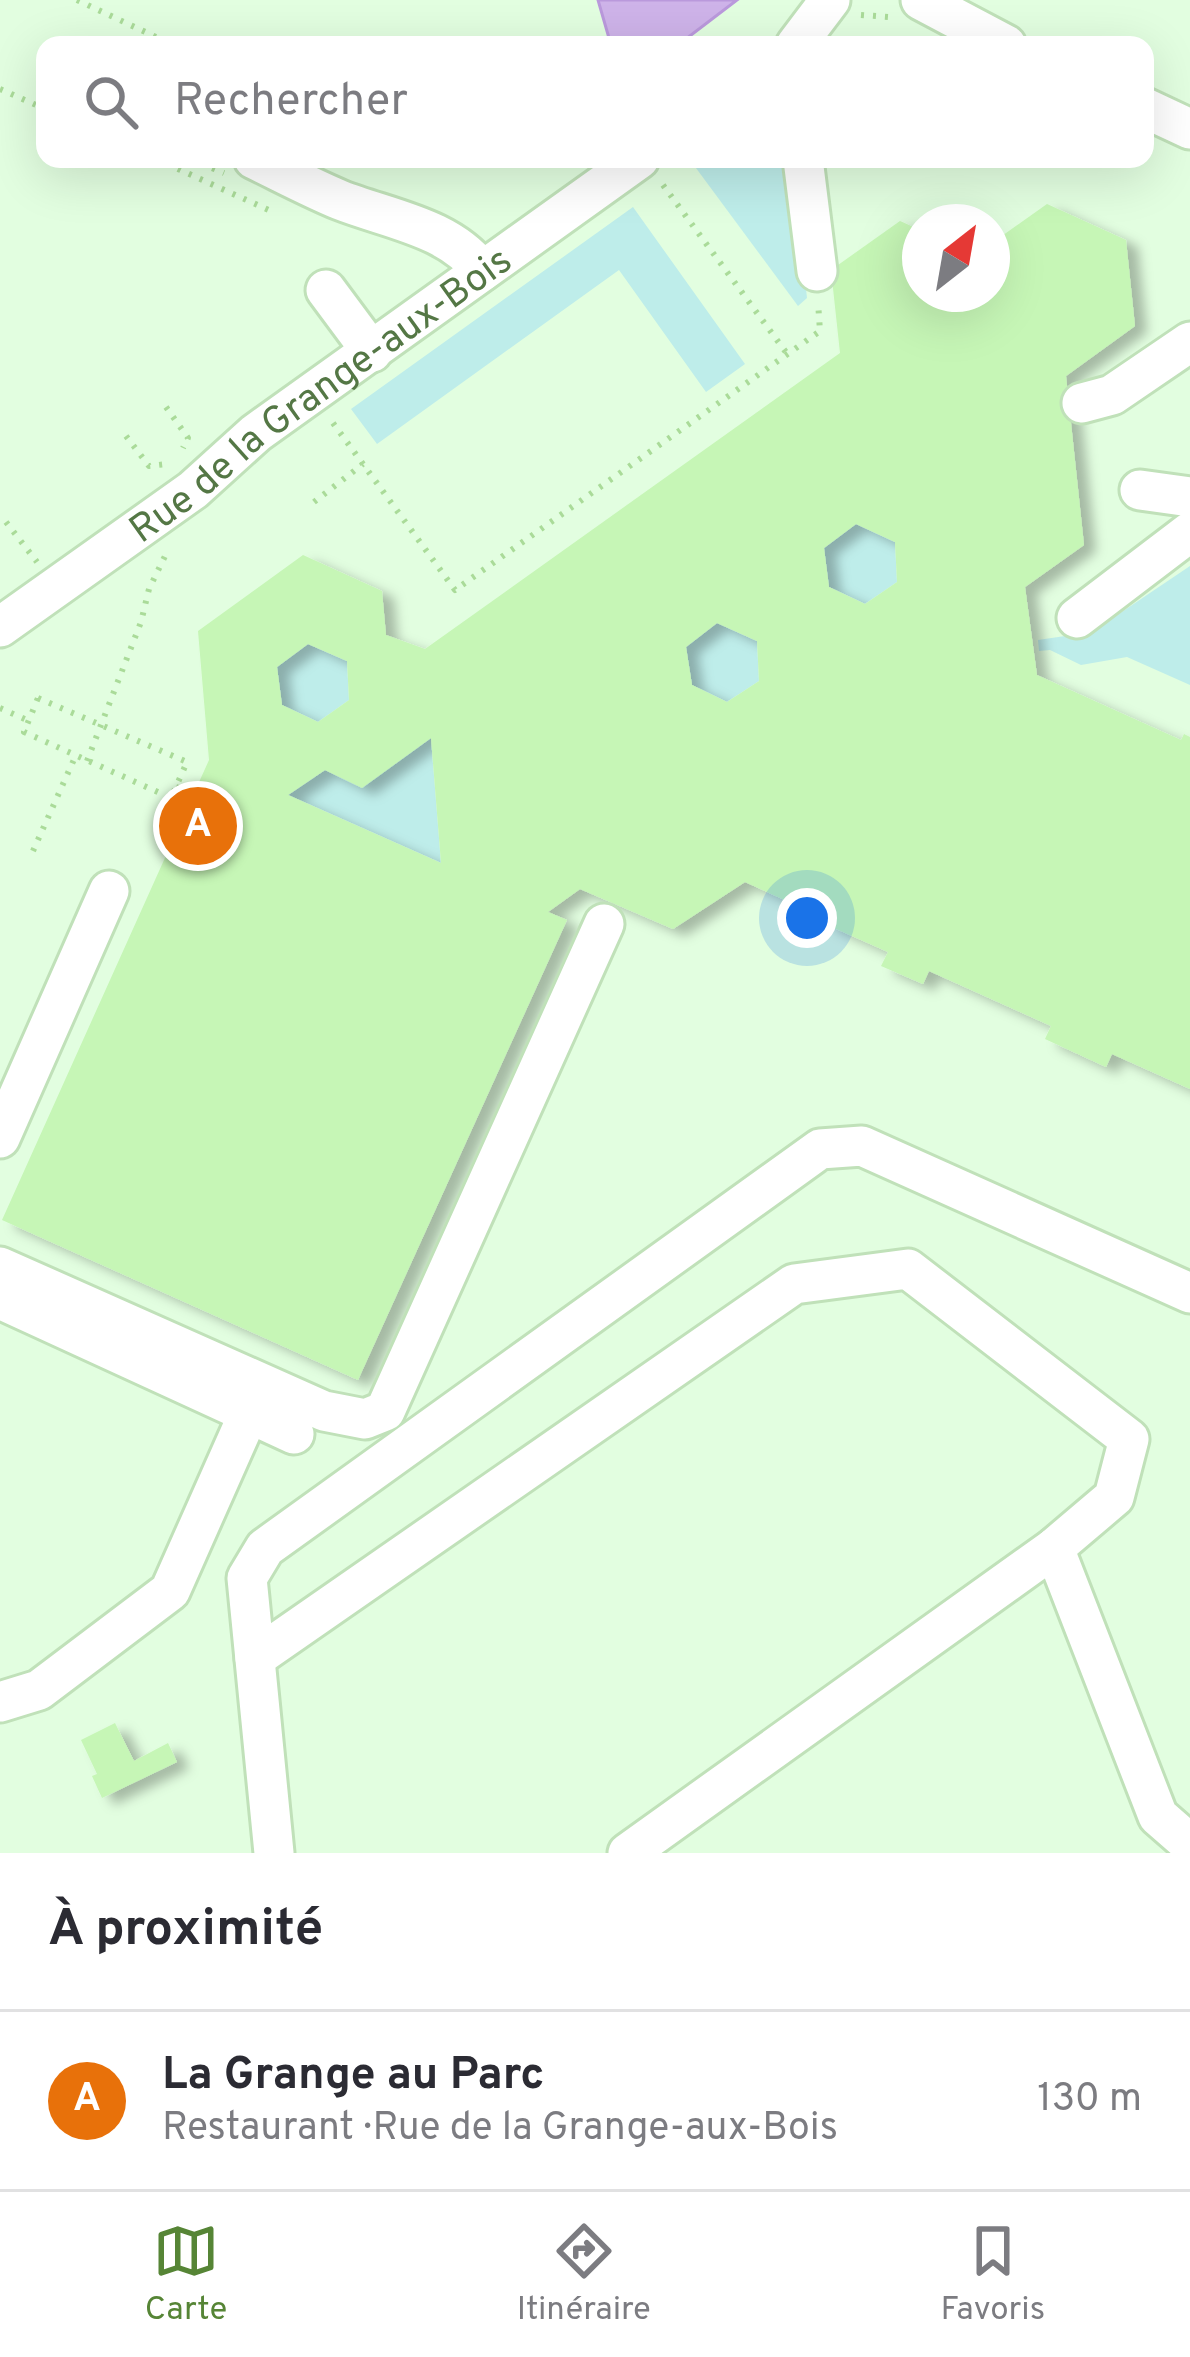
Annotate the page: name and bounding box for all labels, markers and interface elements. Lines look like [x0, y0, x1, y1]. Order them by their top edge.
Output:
search box [36, 36, 1154, 168]
icon: search [78, 69, 144, 135]
text: Rechercher [174, 74, 408, 131]
north arrow [902, 204, 1010, 312]
street label: Rue de la Grange-aux-Bois [121, 238, 523, 556]
pin: A [159, 781, 237, 871]
your location [777, 888, 837, 948]
text: À proximité [48, 1899, 323, 1964]
text: La Grange au Parc [162, 2048, 545, 2105]
text: A [73, 2076, 101, 2125]
text: 130 m [1037, 2076, 1142, 2125]
text: Restaurant · Rue de la Grange-aux-Bois [162, 2105, 838, 2154]
tab: Carte [145, 2218, 227, 2332]
tab: Itinéraire [517, 2218, 651, 2332]
tab: Favoris [940, 2218, 1045, 2332]

